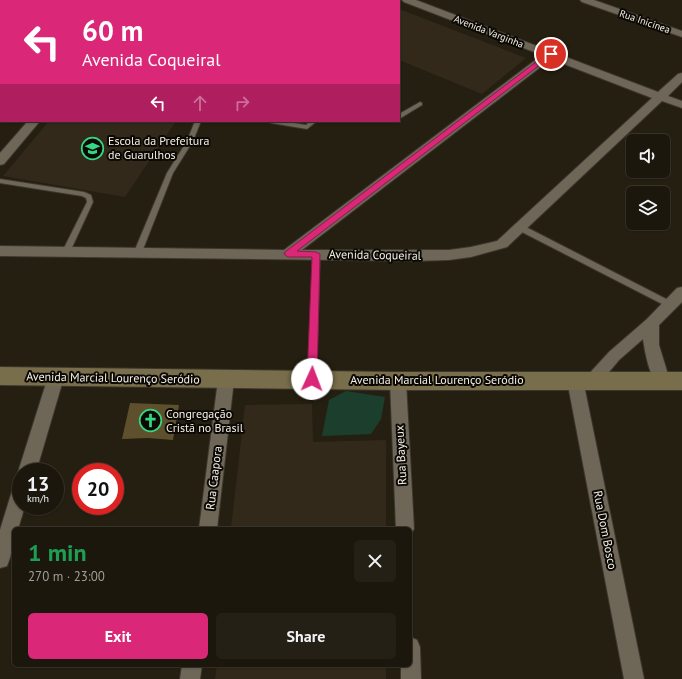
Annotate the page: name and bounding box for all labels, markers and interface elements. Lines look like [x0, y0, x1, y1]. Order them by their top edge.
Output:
street label: Rua Inicinea [618, 7, 672, 36]
text: 60 m [82, 12, 143, 49]
street label: Avenida Varginha [452, 12, 526, 51]
icon: left [16, 16, 68, 68]
pin [534, 37, 568, 71]
icon: arrive [540, 43, 562, 65]
text: Avenida Coqueiral [82, 48, 221, 71]
icon: left [147, 92, 169, 114]
icon: ahead [189, 92, 211, 114]
icon: right [231, 92, 253, 114]
place label: Escola da Prefeitura de Guarulhos [108, 133, 209, 162]
map controls [626, 134, 670, 230]
button: sound [626, 134, 670, 178]
school or university icon: Escola da Prefeitura de Guarulhos [79, 135, 105, 161]
button: layers [626, 186, 670, 230]
street label: Avenida Coqueiral [329, 246, 422, 263]
position arrow [291, 358, 333, 400]
street label: Avenida Marcial Lourenço Seródio [26, 368, 200, 387]
street label: Avenida Marcial Lourenço Seródio [350, 372, 524, 387]
place label: Congregação Cristã no Brasil [166, 406, 244, 435]
church icon: Congregação Cristã no Brasil [138, 408, 164, 434]
street label: Rua Bayeux [391, 425, 410, 485]
street label: Rua Caapora [202, 445, 225, 511]
speed limit sign: 20 [72, 463, 124, 515]
text: 13 [27, 471, 49, 497]
street label: Rua Dom Bosco [591, 489, 620, 571]
text: km/h [27, 492, 49, 505]
text: 1 min [28, 537, 87, 568]
button: close [354, 540, 396, 582]
text: 270 m · 23:00 [28, 568, 105, 585]
button: Exit [28, 613, 208, 659]
button: Share [216, 613, 396, 659]

